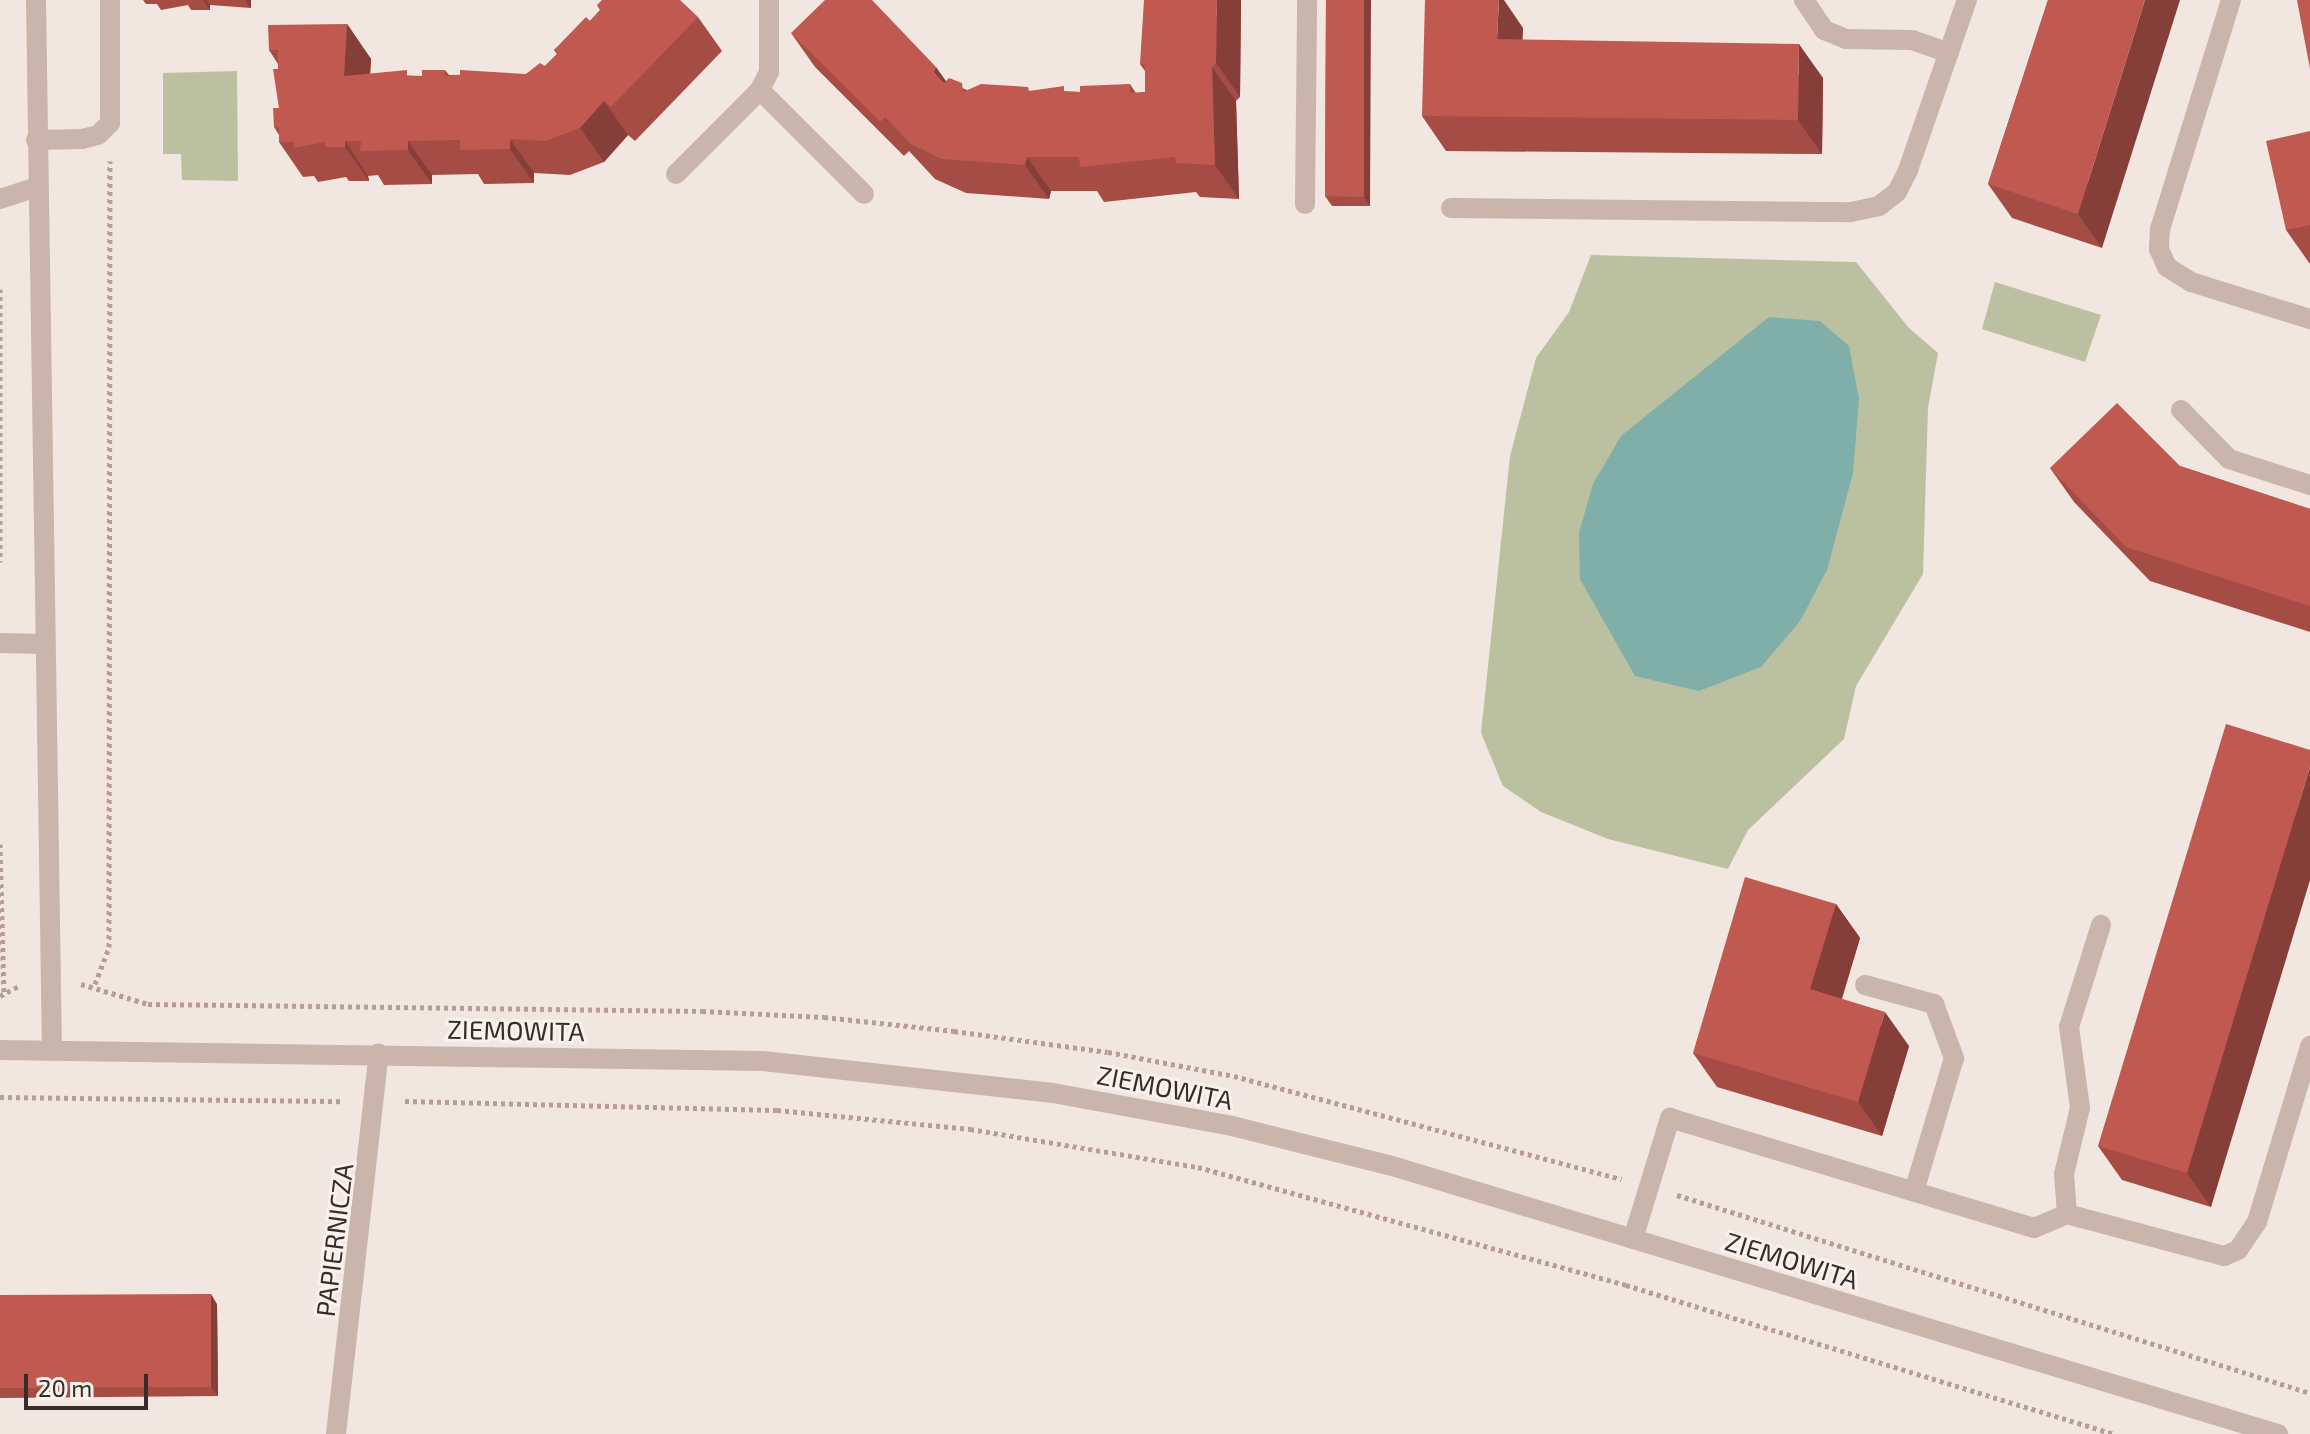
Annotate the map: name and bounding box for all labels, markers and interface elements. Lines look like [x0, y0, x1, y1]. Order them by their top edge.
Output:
street label: ZIEMOWITA [447, 1013, 585, 1047]
street label: ZIEMOWITA [1095, 1059, 1235, 1115]
street label: PAPIERNICZA [309, 1162, 359, 1318]
street label: ZIEMOWITA [1722, 1225, 1862, 1295]
scale bar [28, 1358, 152, 1408]
text: 20 m [38, 1373, 92, 1402]

